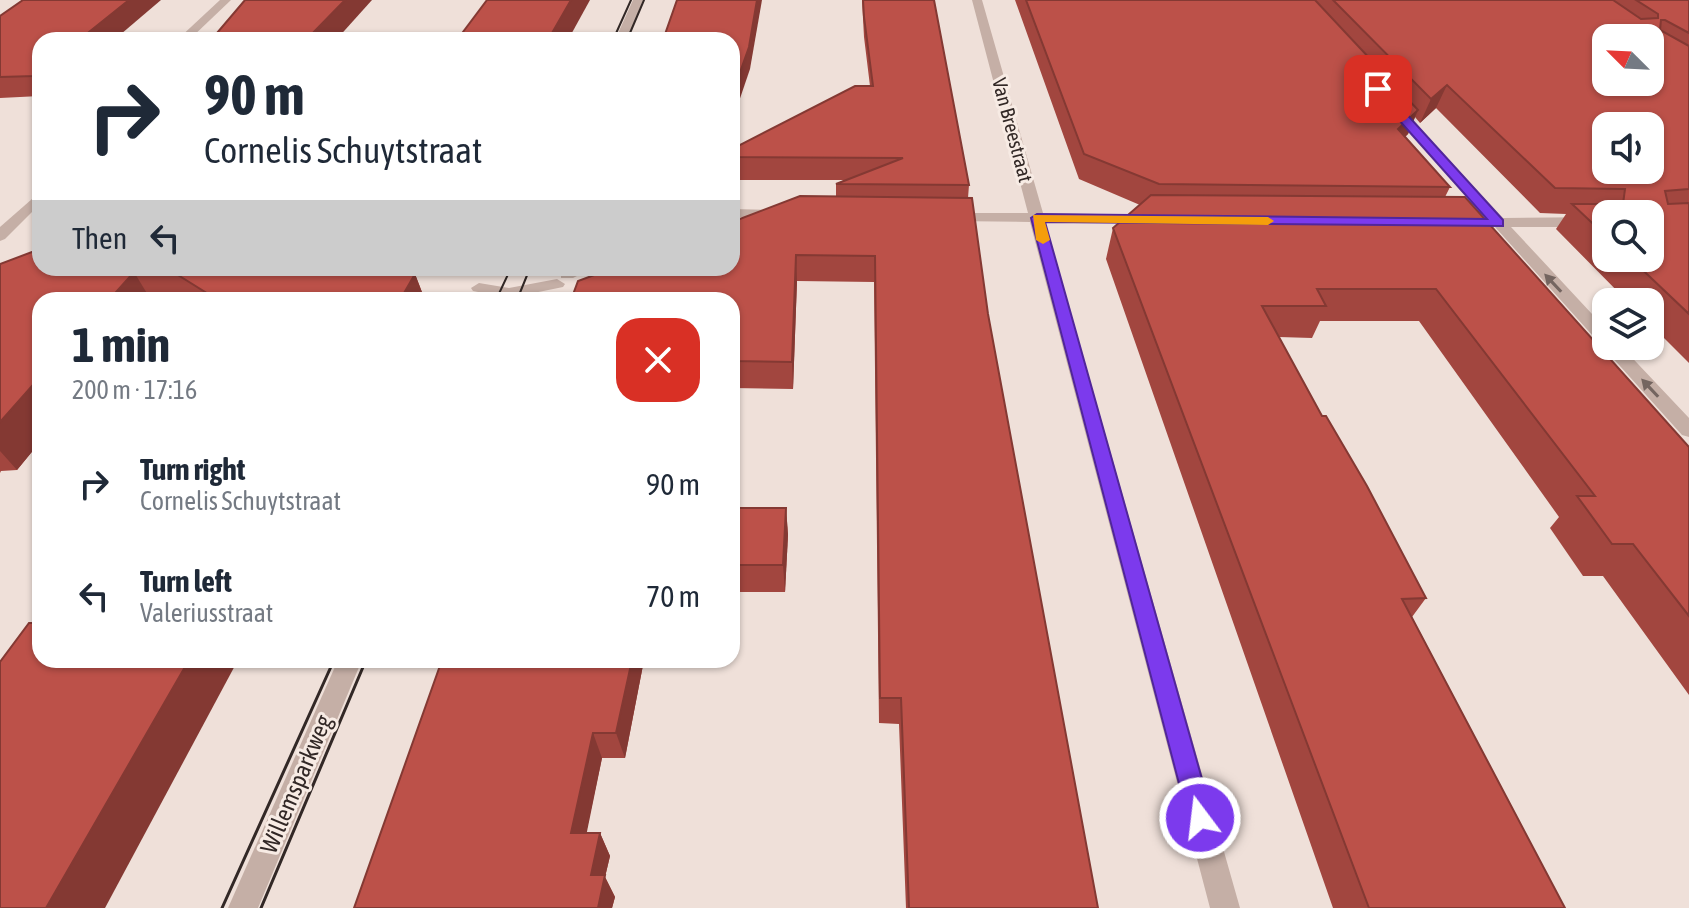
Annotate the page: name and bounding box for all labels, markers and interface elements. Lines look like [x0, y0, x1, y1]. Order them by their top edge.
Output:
north arrow [1592, 24, 1664, 96]
map controls [1592, 24, 1664, 360]
pin [1344, 55, 1412, 123]
text: 90 m [204, 63, 305, 127]
icon: right [72, 64, 176, 168]
icon: arrive [1356, 67, 1400, 111]
street label: Van Breestraat [988, 75, 1038, 185]
button: sound [1592, 112, 1664, 184]
text: Cornelis Schuytstraat [204, 129, 482, 171]
button: search [1592, 200, 1664, 272]
icon: left [143, 216, 187, 260]
text: Then [72, 221, 127, 255]
one-way arrow [1545, 273, 1563, 292]
button: layers [1592, 288, 1664, 360]
text: 1 min [72, 317, 170, 372]
button: close [616, 318, 700, 402]
text: 200 m · 17:16 [72, 375, 197, 405]
one-way arrow [1642, 379, 1660, 398]
text: Turn right [140, 452, 246, 486]
icon: right [72, 462, 116, 506]
text: 90 m [646, 467, 700, 501]
text: Cornelis Schuytstraat [140, 486, 341, 516]
text: Turn left [140, 564, 232, 598]
icon: left [72, 574, 116, 618]
text: 70 m [646, 579, 700, 613]
text: Valeriusstraat [140, 598, 273, 628]
street label: Willemsparkweg [255, 710, 338, 857]
position arrow [1158, 776, 1242, 860]

